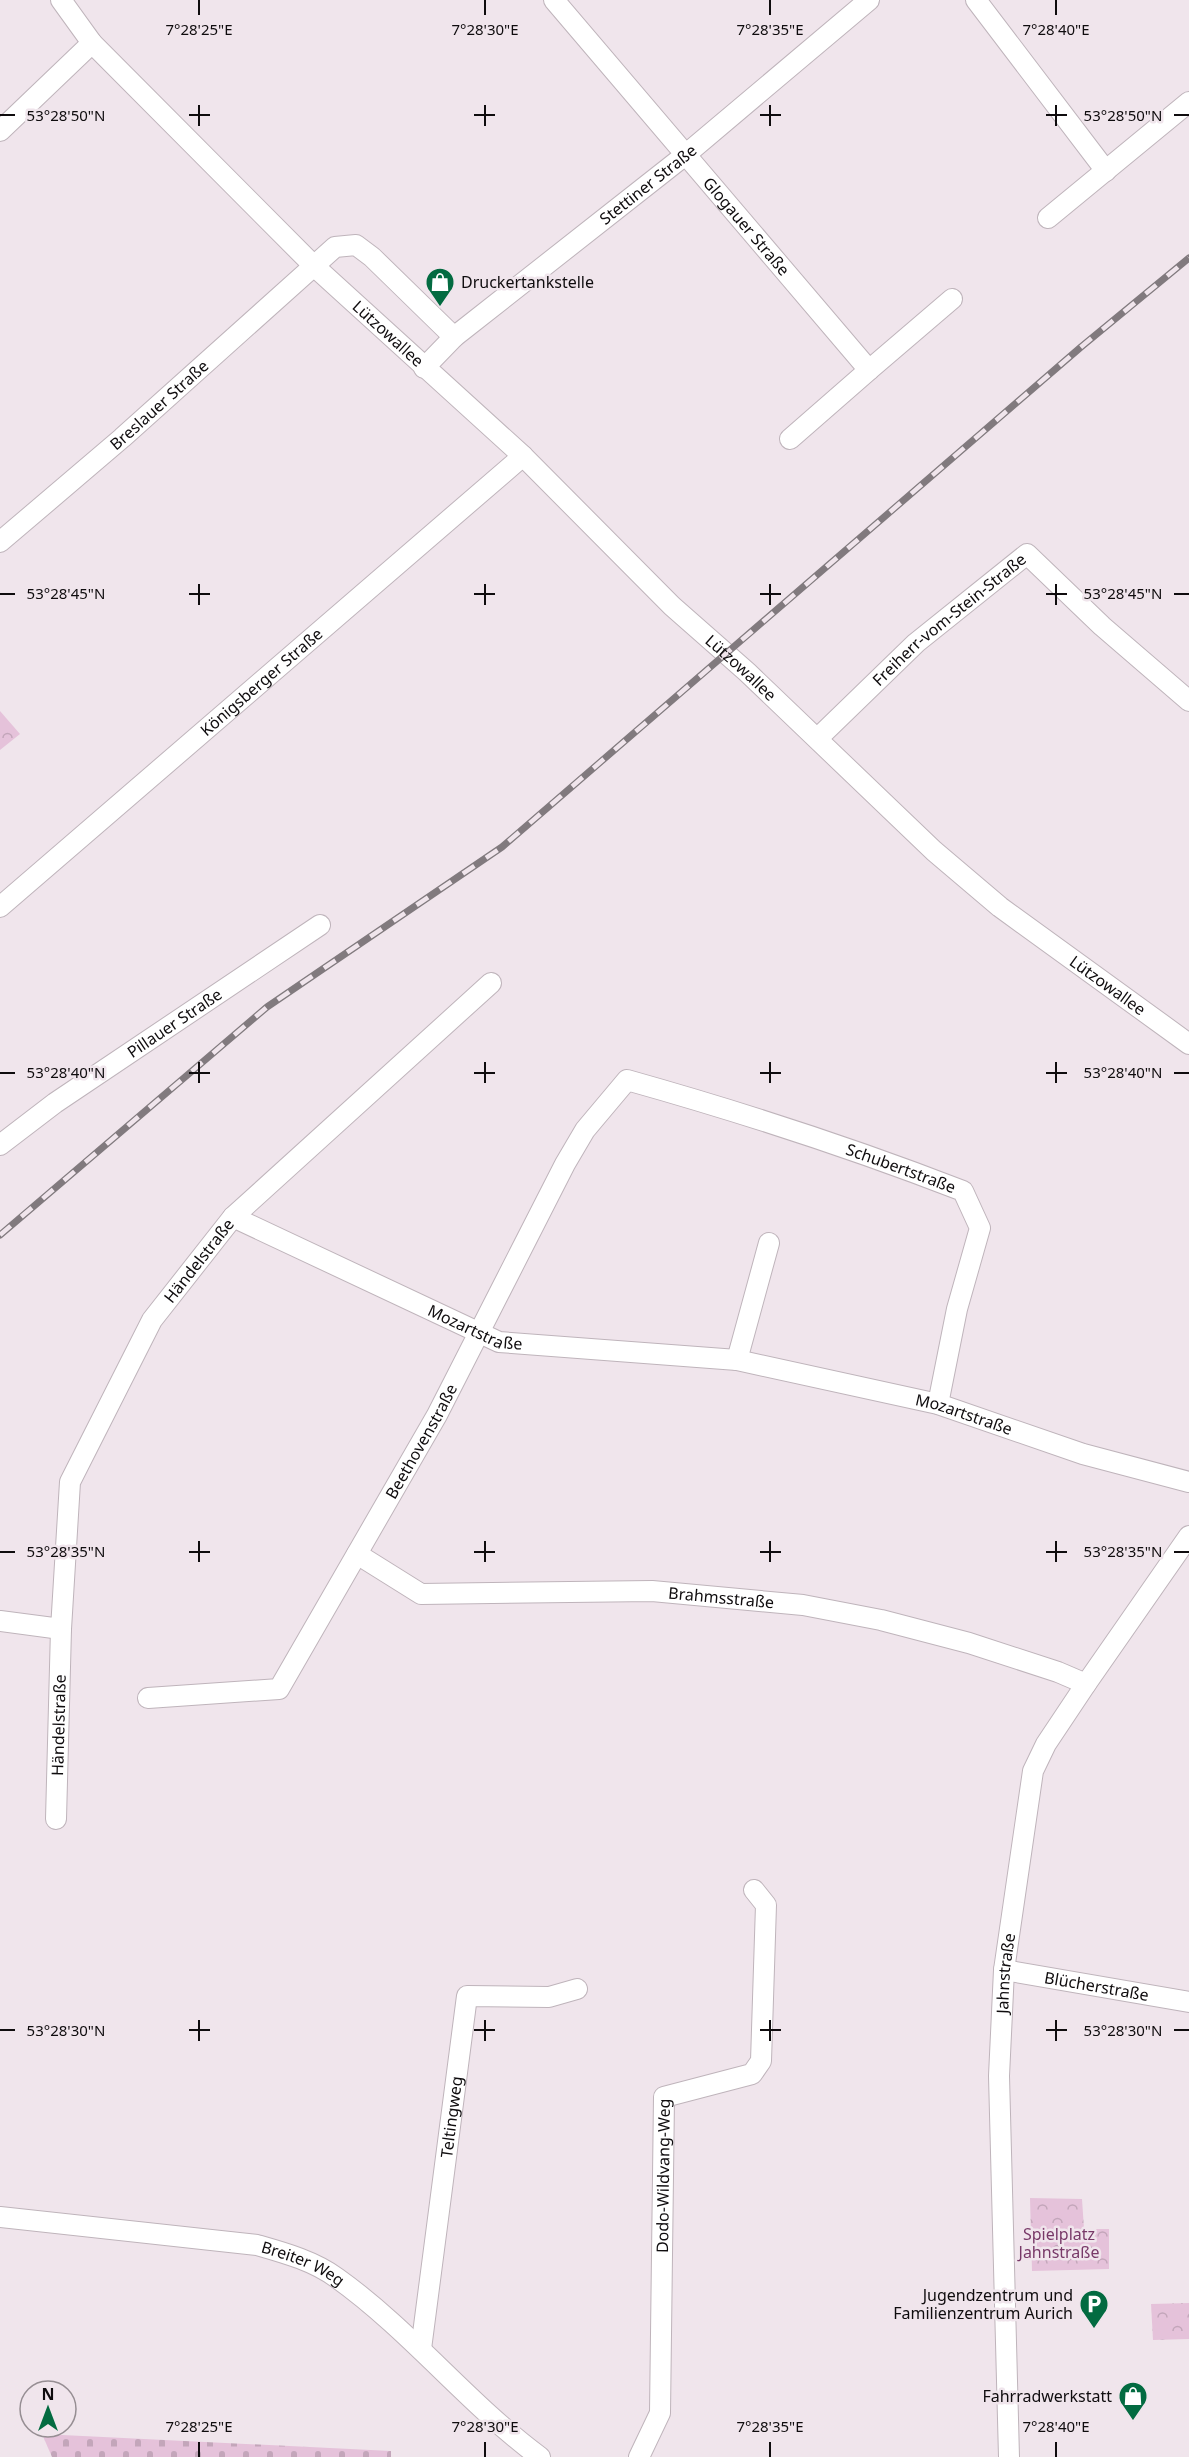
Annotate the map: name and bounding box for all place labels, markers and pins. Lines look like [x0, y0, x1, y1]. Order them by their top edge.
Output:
shop icon: Druckertankstelle [424, 266, 456, 308]
place label: Druckertankstelle [461, 271, 594, 293]
place label: Jugendzentrum und Familienzentrum Aurich [893, 2284, 1073, 2324]
parking icon: Jugendzentrum und Familienzentrum Aurich [1078, 2288, 1110, 2330]
shop icon: Fahrradwerkstatt [1117, 2380, 1149, 2422]
place label: Fahrradwerkstatt [982, 2385, 1112, 2407]

